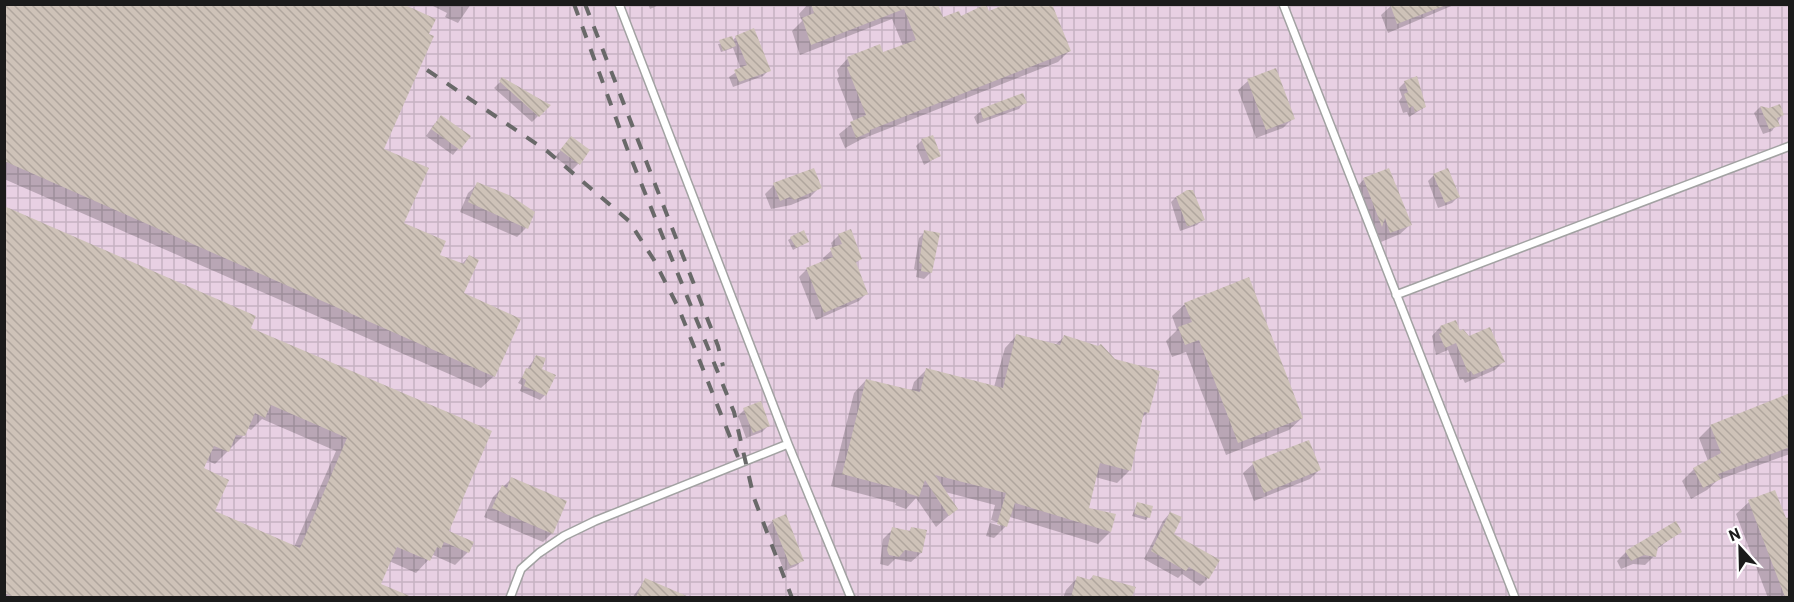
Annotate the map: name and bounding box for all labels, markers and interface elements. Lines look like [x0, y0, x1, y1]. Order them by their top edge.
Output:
north arrow [1710, 518, 1770, 578]
text: N [1726, 523, 1743, 544]

